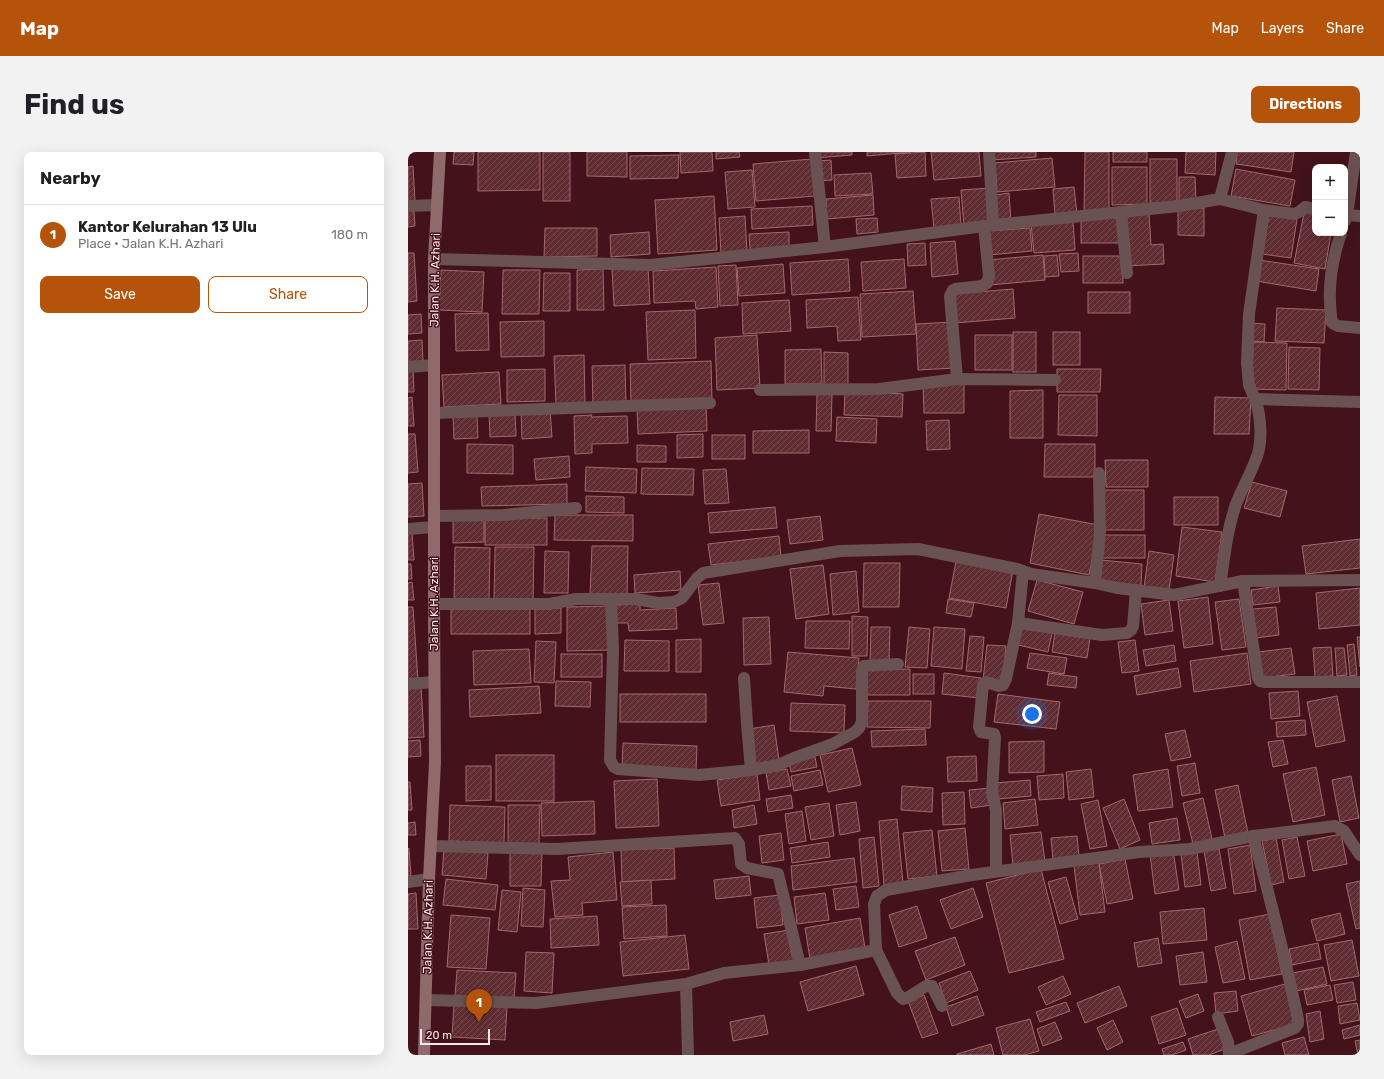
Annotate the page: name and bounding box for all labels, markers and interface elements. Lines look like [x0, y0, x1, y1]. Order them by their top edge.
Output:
text: Map [20, 17, 59, 40]
text: Map [1212, 20, 1239, 37]
text: Layers [1261, 20, 1304, 37]
text: Share [1326, 20, 1364, 37]
button: Directions [1251, 86, 1360, 123]
text: Find us [24, 88, 124, 121]
map controls [1312, 164, 1348, 236]
button: + [1312, 164, 1348, 200]
text: Nearby [40, 168, 101, 188]
button: − [1312, 200, 1348, 236]
text: Kantor Kelurahan 13 Ulu [78, 218, 257, 236]
text: 1 [50, 227, 56, 242]
text: 180 m [331, 227, 368, 242]
street label: Jalan K.H. Azhari [427, 233, 443, 327]
text: Place · Jalan K.H. Azhari [78, 236, 223, 251]
button: Save [40, 276, 200, 313]
button: Share [208, 276, 368, 313]
street label: Jalan K.H. Azhari [427, 557, 441, 651]
your location [1022, 704, 1042, 724]
street label: Jalan K.H. Azhari [420, 880, 436, 974]
pin: 1 [466, 989, 492, 1022]
scale bar [420, 1027, 490, 1046]
text: 20 m [426, 1029, 452, 1042]

